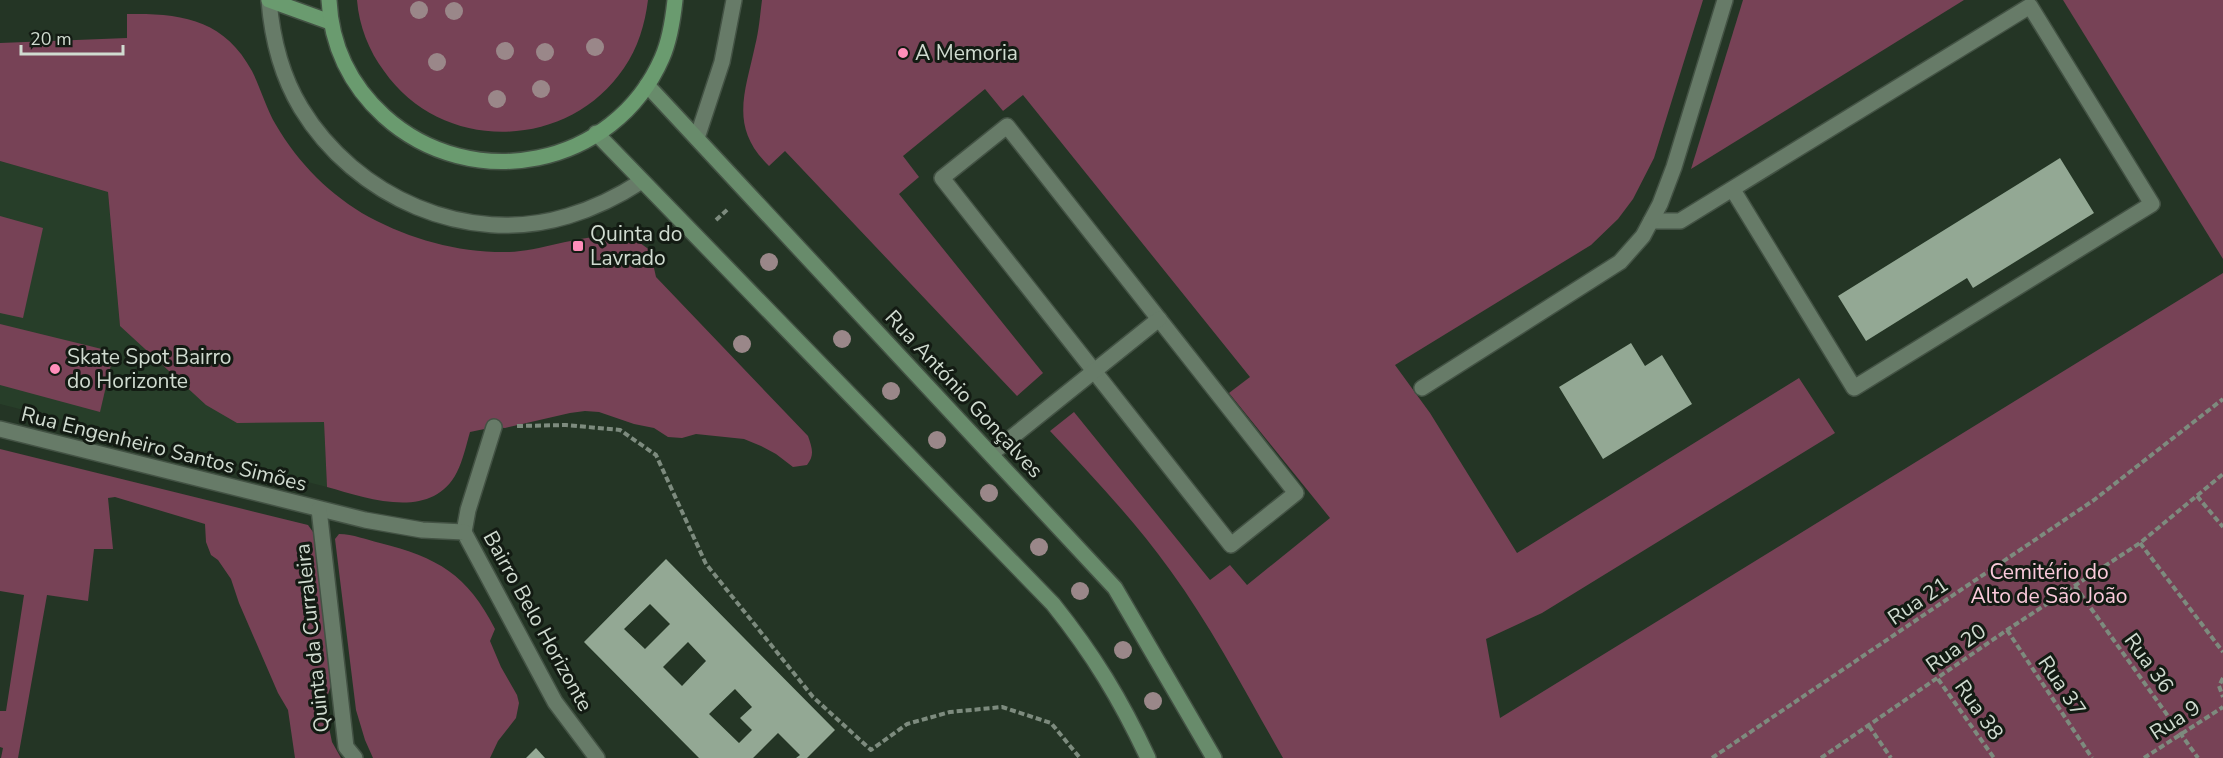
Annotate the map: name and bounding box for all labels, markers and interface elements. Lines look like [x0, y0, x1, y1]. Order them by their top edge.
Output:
scale bar [21, 18, 123, 56]
text: 20 m [30, 27, 72, 51]
place label: A Memoria [915, 39, 1018, 67]
marker: A Memoria [896, 46, 910, 60]
place label: Quinta do Lavrado [590, 220, 682, 272]
marker: Quinta do Lavrado [571, 239, 585, 253]
street label: Rua António Gonçalves [879, 304, 1049, 484]
place label: Skate Spot Bairro do Horizonte [67, 343, 232, 395]
marker: Skate Spot Bairro do Horizonte [48, 362, 62, 376]
street label: Rua Engenheiro Santos Simões [18, 400, 310, 498]
street label: Bairro Belo Horizonte [477, 526, 599, 716]
street label: Quinta da Curraleira [288, 542, 336, 734]
park label: Cemitério do Alto de São João [1971, 558, 2127, 610]
street label: Rua 21 [1882, 571, 1954, 631]
street label: Rua 20 [1920, 617, 1992, 679]
street label: Rua 36 [2118, 627, 2180, 699]
street label: Rua 37 [2032, 650, 2092, 722]
street label: Rua 38 [1948, 674, 2010, 746]
street label: Rua 9 [2144, 693, 2206, 747]

